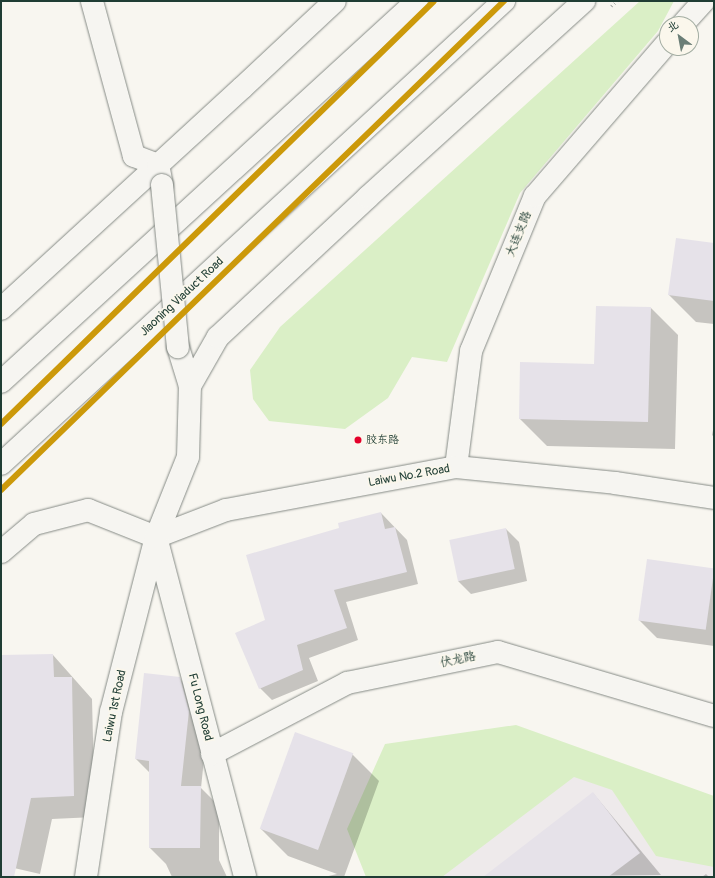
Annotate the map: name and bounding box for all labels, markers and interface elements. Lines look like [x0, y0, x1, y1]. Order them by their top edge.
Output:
north arrow [659, 16, 699, 56]
text: 北 [665, 18, 681, 35]
street label: 大连支路 [503, 209, 535, 259]
street label: Jiaoning Viaduct Road [137, 254, 227, 340]
place label: 胶东路 [366, 433, 399, 447]
marker: 胶东路 [353, 435, 363, 445]
street label: Laiwu No.2 Road [367, 462, 451, 490]
street label: 伏龙路 [439, 649, 477, 671]
street label: Laiwu 1st Road [100, 669, 130, 743]
street label: Fu Long Road [185, 672, 215, 742]

